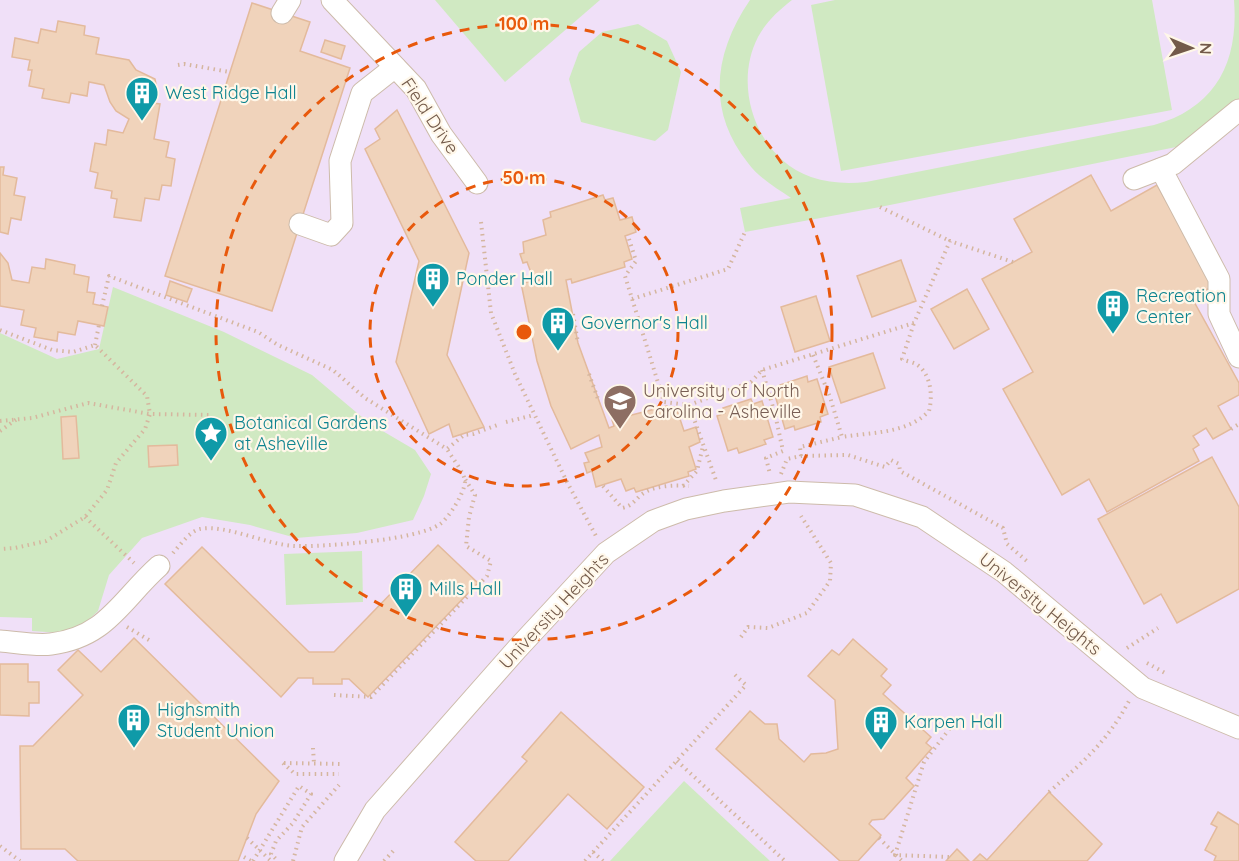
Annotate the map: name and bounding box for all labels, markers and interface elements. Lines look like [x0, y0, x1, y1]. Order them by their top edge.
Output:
text: 100 m [499, 12, 549, 35]
north arrow [1161, 18, 1221, 78]
text: N [1196, 42, 1216, 55]
street label: Field Drive [396, 73, 464, 158]
building icon: West Ridge Hall [124, 75, 160, 122]
place label: West Ridge Hall [165, 81, 297, 104]
text: 50 m [502, 166, 546, 189]
building icon: Ponder Hall [415, 261, 451, 308]
place label: Ponder Hall [456, 267, 553, 290]
place label: Recreation Center [1136, 284, 1226, 328]
building icon: Recreation Center [1095, 288, 1131, 335]
building icon: Governor's Hall [540, 305, 576, 352]
place label: Governor's Hall [581, 311, 708, 334]
centre of rings [514, 322, 534, 342]
place label: University of North Carolina - Asheville [643, 379, 801, 423]
school or university icon: University of North Carolina - Asheville [602, 383, 638, 430]
place label: Botanical Gardens at Asheville [234, 411, 387, 455]
place icon: Botanical Gardens at Asheville [193, 415, 229, 462]
street label: University Heights [975, 547, 1106, 660]
street label: University Heights [494, 548, 613, 674]
building icon: Mills Hall [388, 571, 424, 618]
place label: Mills Hall [429, 577, 502, 600]
place label: Highsmith Student Union [157, 698, 274, 742]
building icon: Highsmith Student Union [116, 702, 152, 749]
building icon: Karpen Hall [863, 704, 899, 751]
place label: Karpen Hall [904, 710, 1003, 733]

